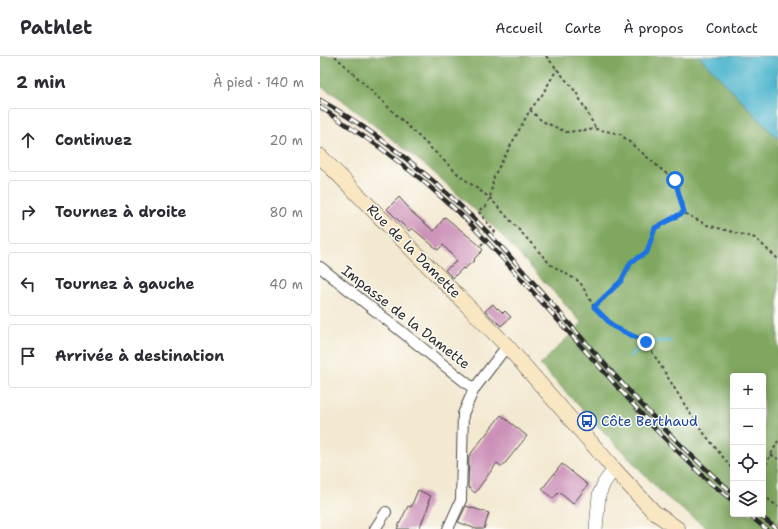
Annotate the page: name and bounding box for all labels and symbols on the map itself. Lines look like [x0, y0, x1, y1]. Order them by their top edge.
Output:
route start [666, 171, 684, 189]
street label: Rue de la Damette [363, 200, 465, 302]
street label: Impasse de la Damette [338, 261, 474, 373]
route end [637, 333, 655, 351]
bus stop icon: Côte Berthaud [576, 410, 598, 432]
place label: Côte Berthaud [601, 412, 698, 430]

